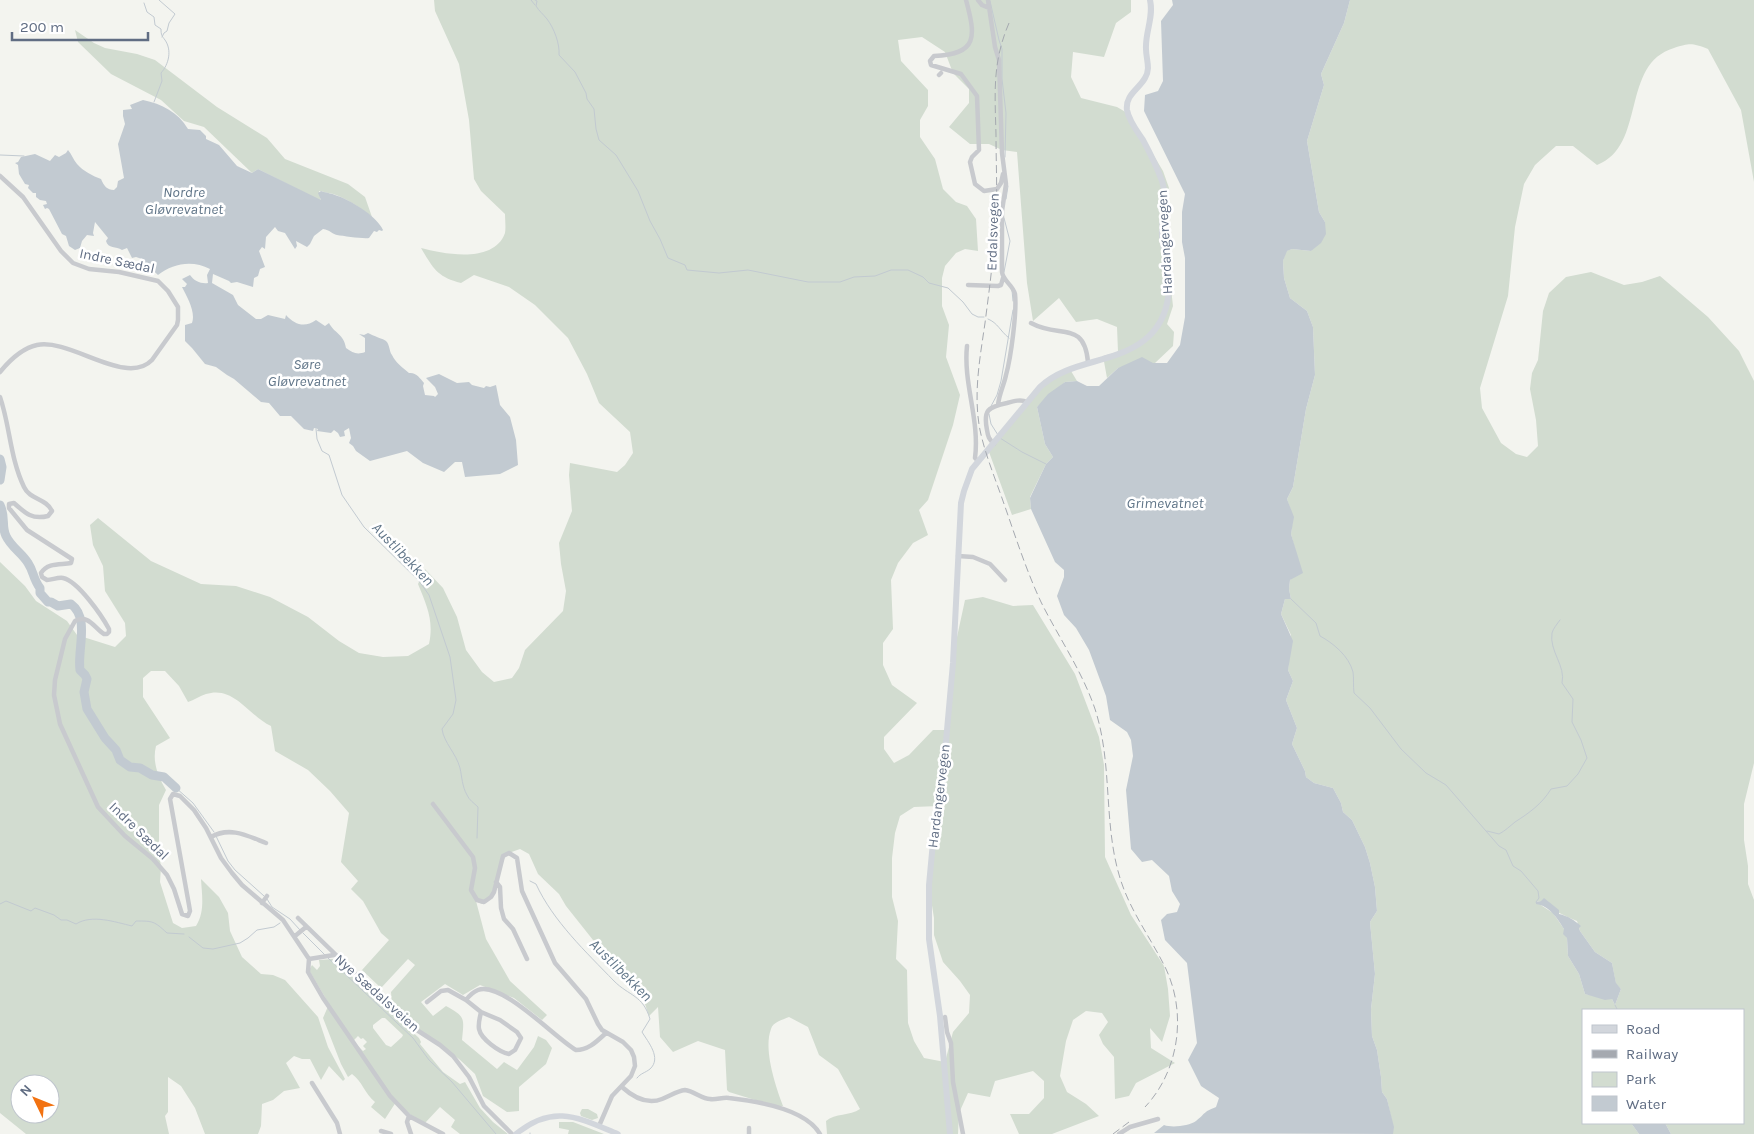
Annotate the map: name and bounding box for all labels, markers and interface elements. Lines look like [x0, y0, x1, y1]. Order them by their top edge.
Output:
scale bar [12, 10, 149, 42]
text: 200 m [20, 18, 64, 36]
water label: Nordre Gløvrevatnet [145, 183, 224, 218]
street label: Hardangervegen [1154, 189, 1176, 295]
street label: Erdalsvegen [983, 193, 1003, 271]
street label: Indre Sædal [78, 245, 156, 277]
water label: Søre Gløvrevatnet [268, 355, 347, 390]
water label: Grimevatnet [1126, 494, 1204, 512]
water label: Austlibekken [368, 519, 438, 589]
street label: Hardangervegen [924, 743, 954, 849]
street label: Indre Sædal [106, 798, 172, 864]
water label: Austlibekken [586, 935, 656, 1005]
street label: Nye Sædalsveien [331, 950, 423, 1036]
legend [1582, 1009, 1744, 1124]
text: Road [1626, 1020, 1661, 1038]
text: Railway [1626, 1045, 1678, 1063]
text: Park [1626, 1070, 1656, 1088]
north arrow [10, 1074, 60, 1124]
text: N [16, 1081, 36, 1100]
text: Water [1626, 1095, 1667, 1113]

